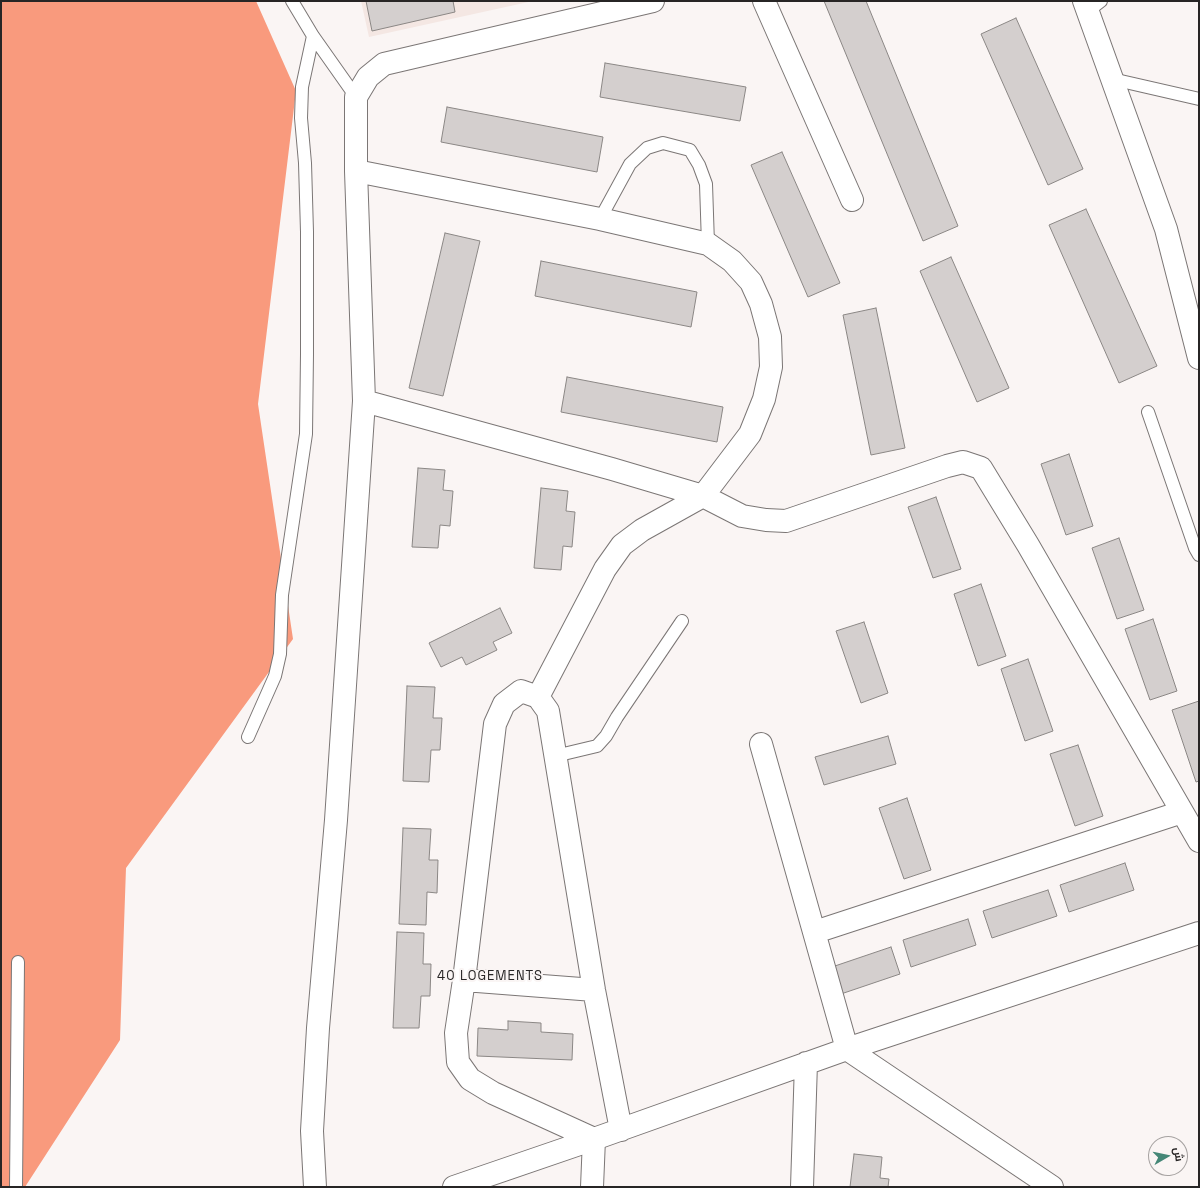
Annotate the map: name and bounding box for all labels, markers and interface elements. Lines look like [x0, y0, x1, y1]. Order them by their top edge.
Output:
district label: 40 LOGEMENTS [437, 968, 543, 984]
north arrow [1148, 1136, 1188, 1176]
text: ش [1171, 1146, 1187, 1162]

